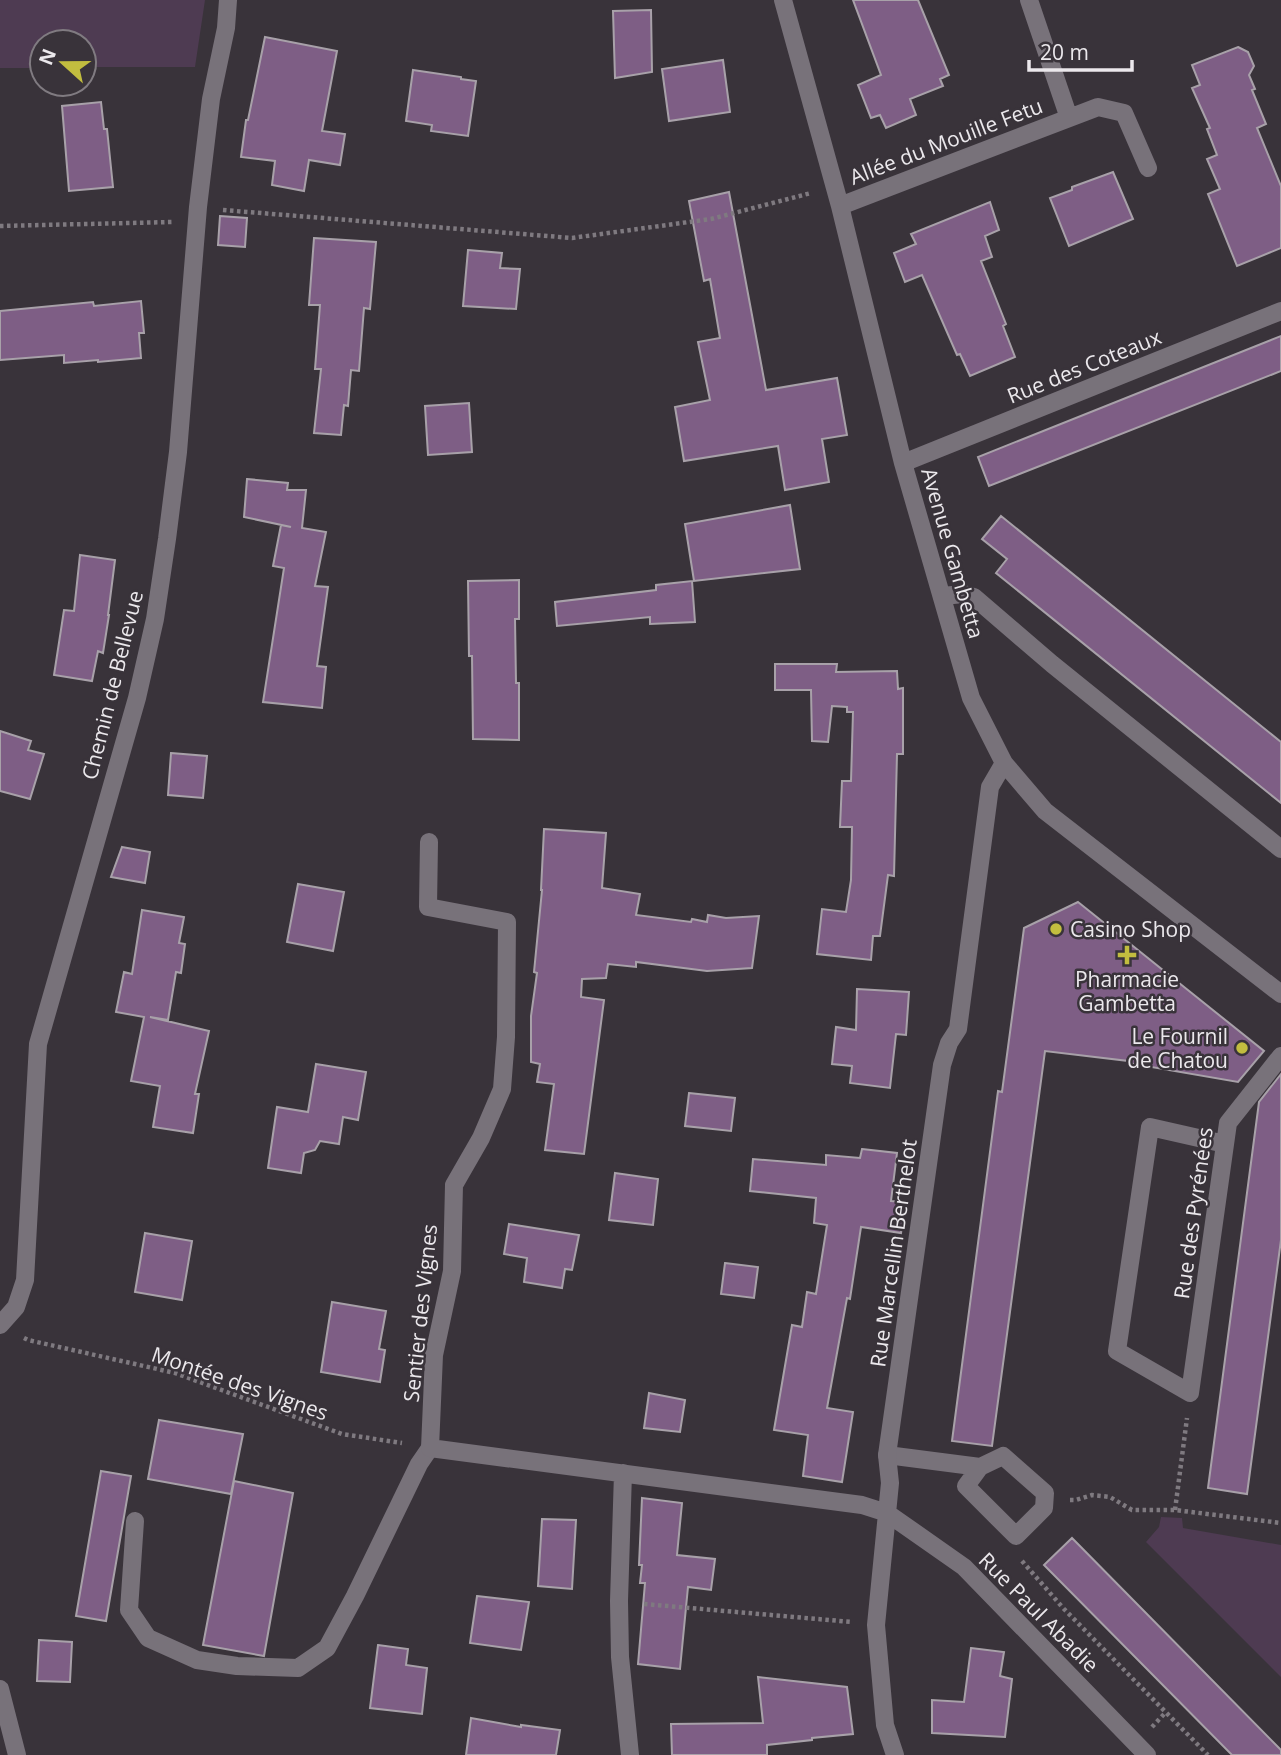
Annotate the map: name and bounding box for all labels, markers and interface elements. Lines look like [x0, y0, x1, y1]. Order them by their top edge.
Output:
north arrow [28, 28, 98, 98]
scale bar [1029, 28, 1132, 72]
text: 20 m [1040, 38, 1089, 66]
text: N [32, 45, 62, 69]
street label: Allée du Mouille Fetu [845, 91, 1047, 191]
street label: Rue des Coteaux [1003, 322, 1165, 410]
street label: Avenue Gambetta [915, 464, 991, 642]
street label: Chemin de Bellevue [75, 588, 149, 782]
place label: Casino Shop [1070, 915, 1191, 943]
marker: Casino Shop [1048, 921, 1064, 937]
marker: Pharmacie Gambetta [1119, 947, 1135, 963]
place label: Pharmacie Gambetta [1075, 965, 1179, 1017]
place label: Le Fournil de Chatou [1127, 1022, 1228, 1074]
marker: Le Fournil de Chatou [1234, 1040, 1250, 1056]
street label: Rue des Pyrénées [1167, 1125, 1219, 1301]
street label: Rue Marcellin Berthelot [863, 1137, 923, 1369]
street label: Sentier des Vignes [397, 1223, 443, 1403]
street label: Montée des Vignes [148, 1340, 332, 1426]
street label: Rue Paul Abadie [973, 1546, 1105, 1678]

